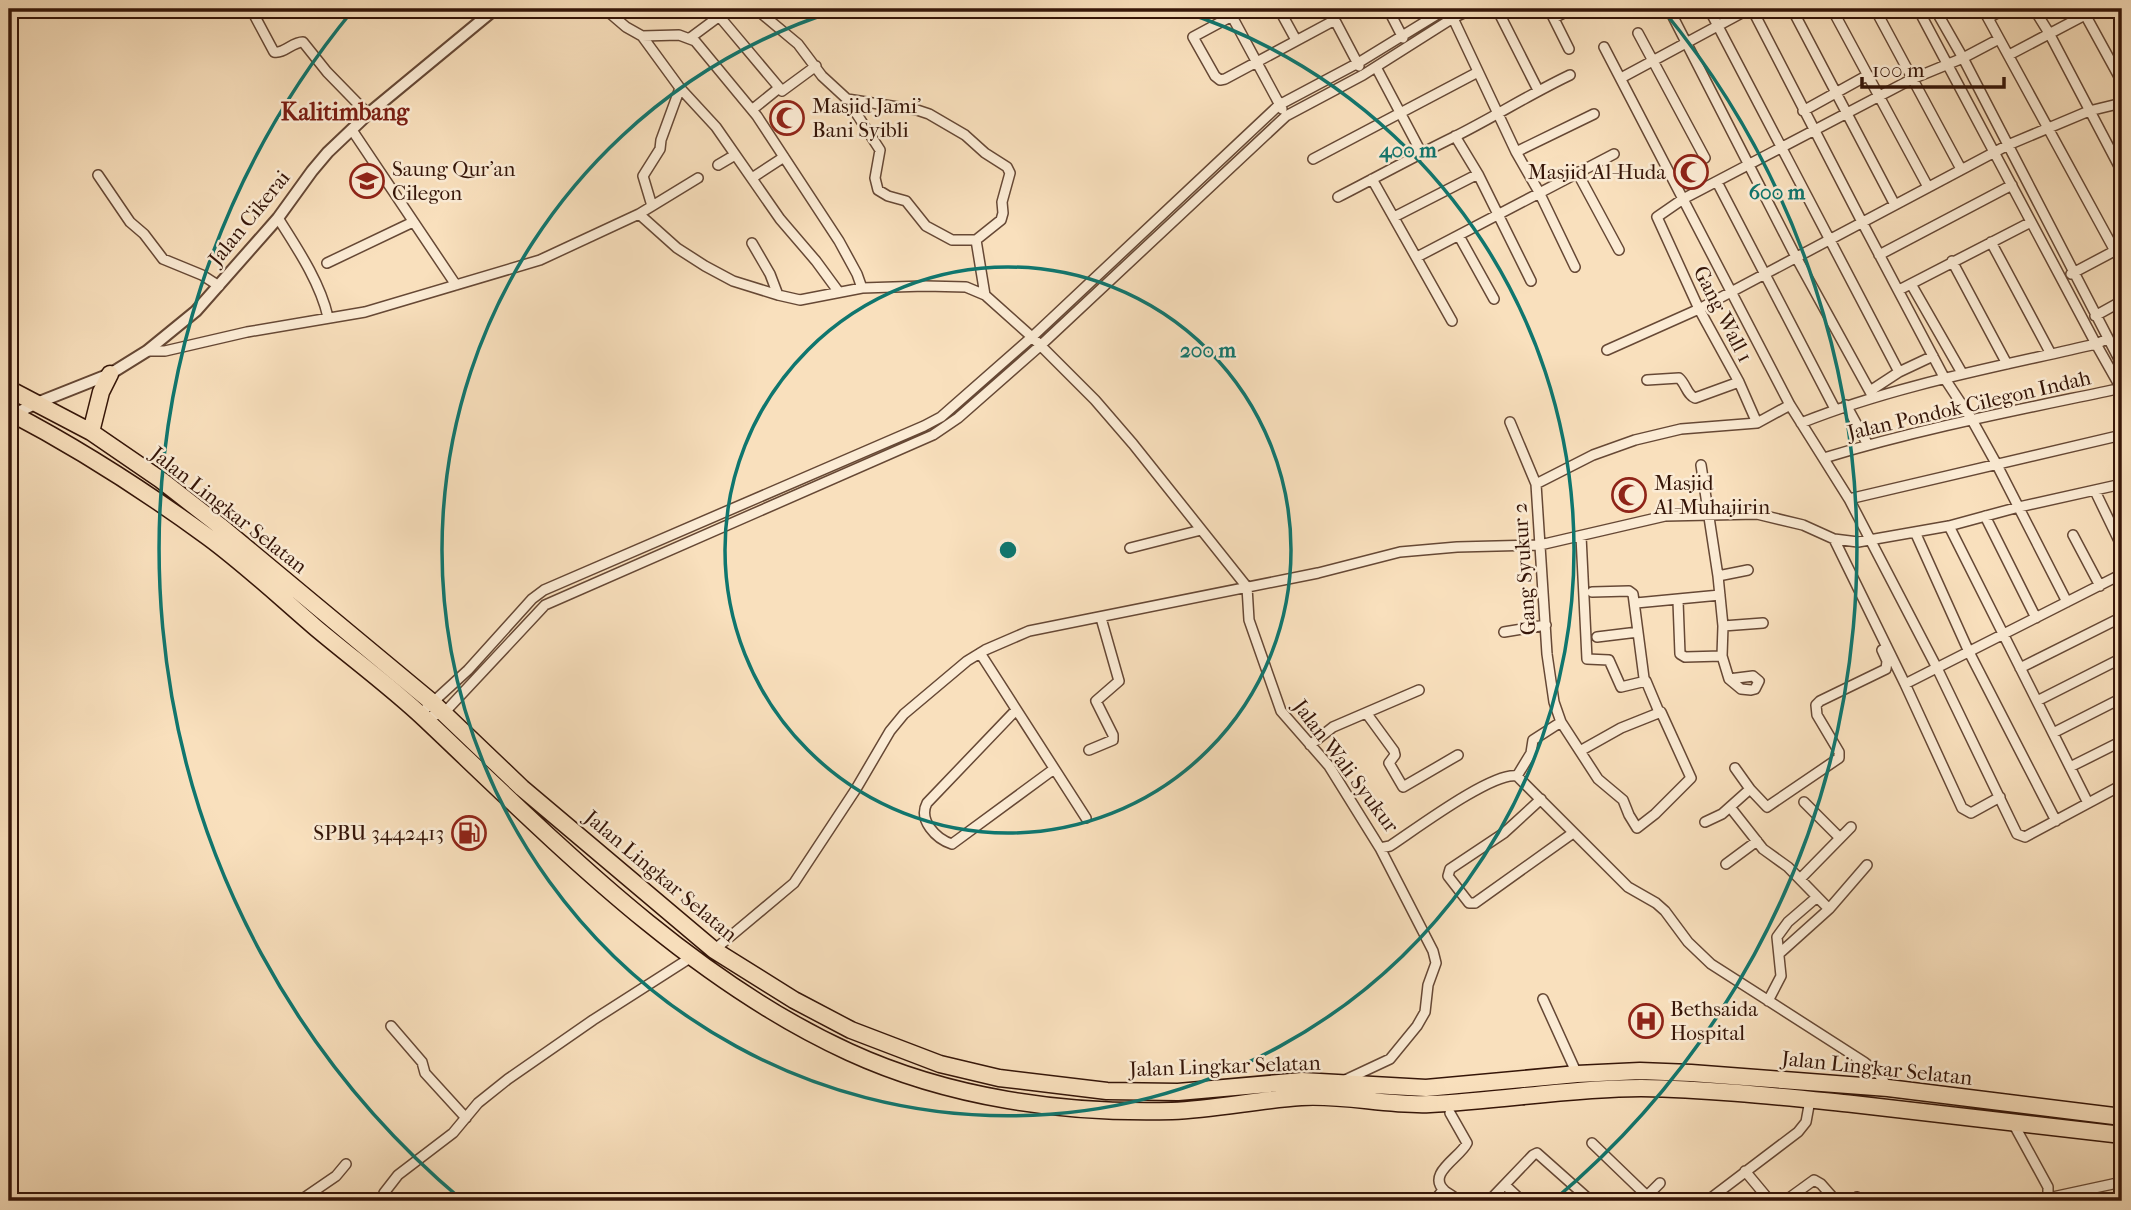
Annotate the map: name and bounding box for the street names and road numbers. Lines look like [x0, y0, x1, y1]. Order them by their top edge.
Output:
street label: Jalan Cikerai [202, 166, 295, 272]
street label: Gang Wall 1 [1688, 262, 1758, 366]
street label: Jalan Pondok Cilegon Indah [1843, 365, 2093, 445]
street label: Jalan Lingkar Selatan [145, 440, 312, 578]
street label: Gang Syukur 2 [1507, 502, 1541, 636]
street label: Jalan Wali Syukur [1287, 693, 1404, 837]
street label: Jalan Lingkar Selatan [578, 804, 742, 947]
street label: Jalan Lingkar Selatan [1778, 1046, 1974, 1090]
street label: Jalan Lingkar Selatan [1127, 1051, 1321, 1081]

